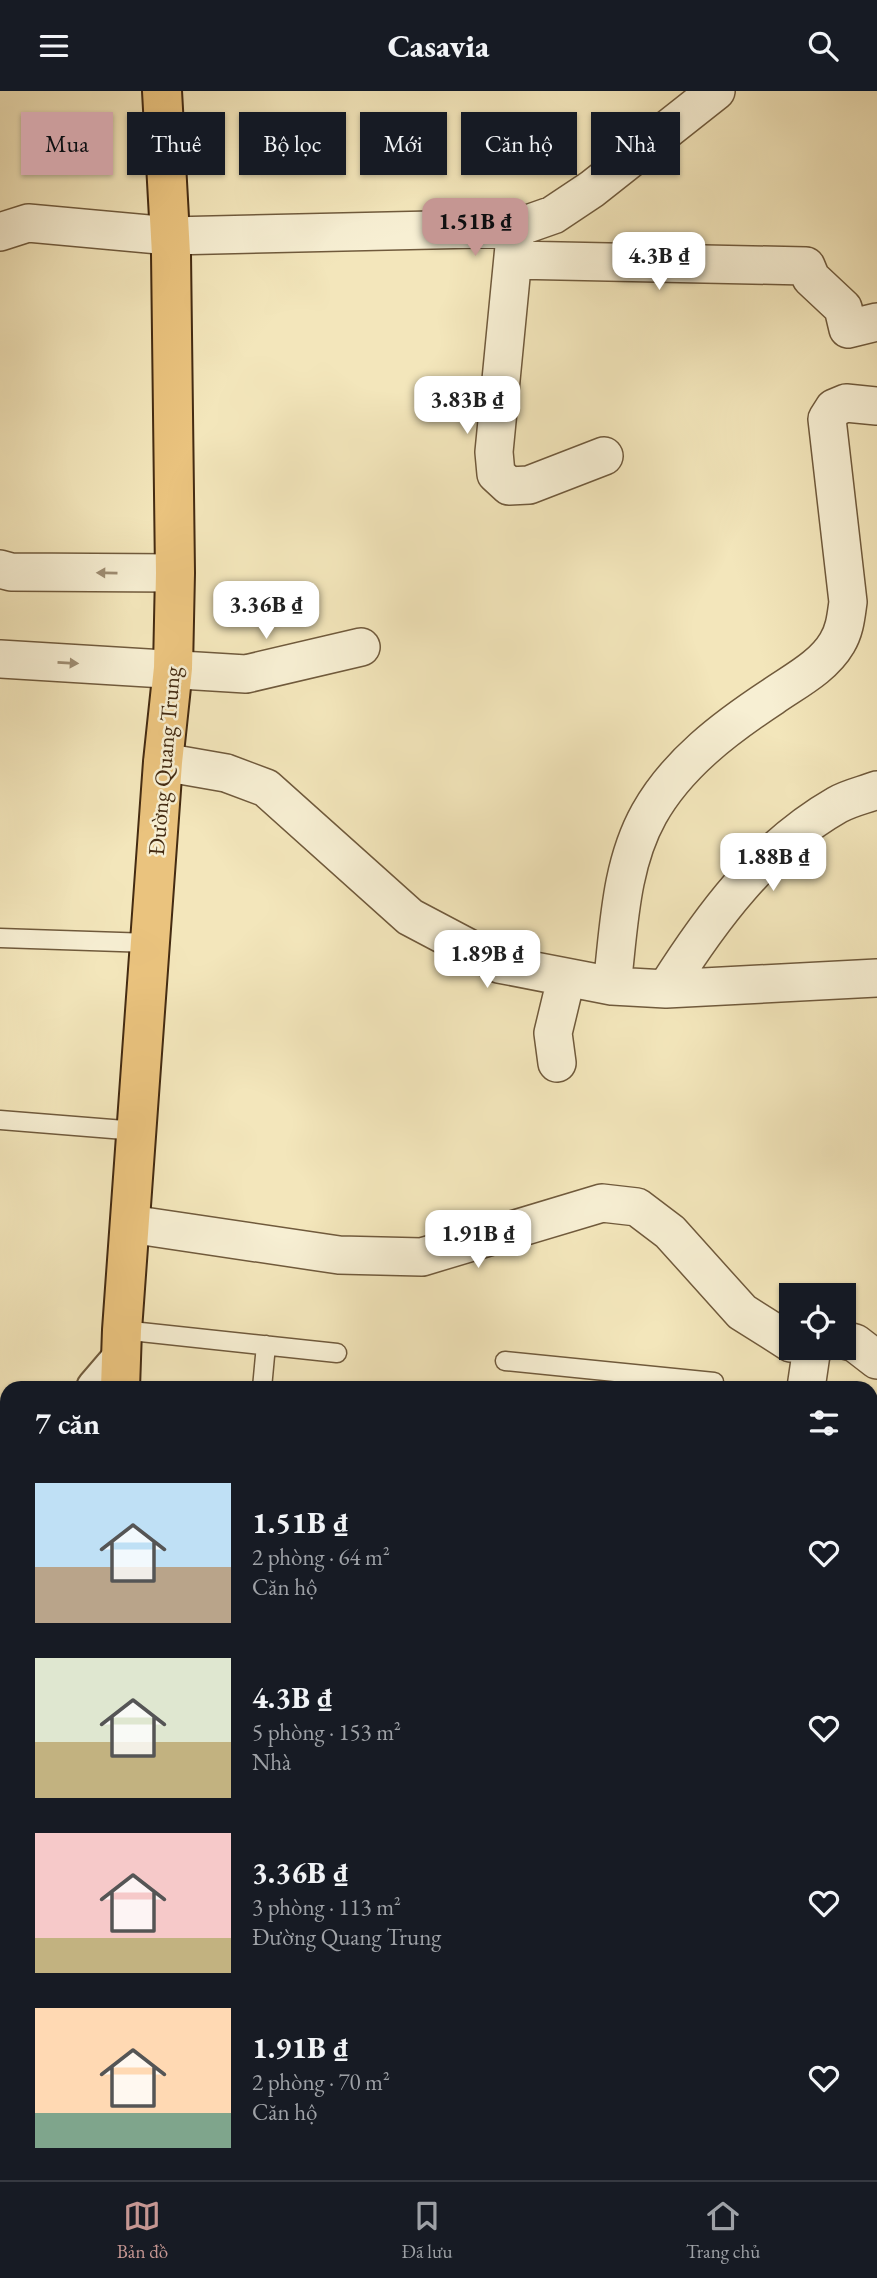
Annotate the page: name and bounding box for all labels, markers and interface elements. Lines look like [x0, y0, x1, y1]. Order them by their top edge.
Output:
text: Casavia [388, 25, 489, 67]
icon: menu [35, 27, 73, 65]
icon: search [804, 27, 842, 65]
chip: Mua [21, 112, 113, 175]
chip: Thuê [127, 112, 225, 175]
chip: Bộ lọc [239, 112, 346, 175]
chip: Mới [360, 112, 447, 175]
chip: Căn hộ [461, 112, 577, 175]
chip: Nhà [591, 112, 680, 175]
pin: 1.51B ₫ [410, 199, 540, 258]
text: 1.51B ₫ [438, 206, 512, 236]
pin: 4.3B ₫ [602, 233, 716, 292]
text: 4.3B ₫ [628, 240, 690, 270]
pin: 3.83B ₫ [402, 377, 532, 436]
text: 3.83B ₫ [430, 384, 504, 414]
one-way arrow [96, 567, 118, 579]
pin: 3.36B ₫ [201, 581, 331, 641]
text: 3.36B ₫ [229, 589, 303, 619]
one-way arrow [57, 658, 79, 669]
street label: Đường Quang Trung [141, 664, 187, 857]
pin: 1.88B ₫ [708, 833, 838, 893]
text: 1.88B ₫ [736, 841, 810, 871]
pin: 1.89B ₫ [422, 930, 552, 990]
text: 1.89B ₫ [450, 938, 524, 968]
pin: 1.91B ₫ [413, 1211, 543, 1270]
text: 1.91B ₫ [441, 1218, 515, 1248]
map controls [779, 1283, 856, 1360]
button: locate [779, 1283, 856, 1360]
text: 7 căn [35, 1404, 100, 1443]
icon: filters [805, 1404, 843, 1442]
text: 1.51B ₫ [252, 1503, 348, 1542]
icon: home [91, 1511, 175, 1595]
icon: heart [805, 1534, 843, 1572]
text: 2 phòng · 64 m² [252, 1542, 390, 1572]
text: Căn hộ [252, 1572, 317, 1602]
text: 4.3B ₫ [252, 1678, 332, 1717]
icon: home [91, 1686, 175, 1770]
icon: heart [805, 1709, 843, 1747]
text: 5 phòng · 153 m² [252, 1717, 401, 1747]
text: Nhà [252, 1747, 291, 1777]
text: 3.36B ₫ [252, 1853, 348, 1892]
icon: home [91, 1861, 175, 1945]
icon: heart [805, 1884, 843, 1922]
text: 3 phòng · 113 m² [252, 1892, 401, 1922]
text: Đường Quang Trung [252, 1922, 441, 1952]
text: 1.91B ₫ [252, 2028, 348, 2067]
icon: home [91, 2036, 175, 2120]
icon: heart [805, 2059, 843, 2097]
text: 2 phòng · 70 m² [252, 2067, 390, 2097]
text: Căn hộ [252, 2097, 317, 2127]
tab: Bản đồ [117, 2197, 168, 2264]
tab: Đã lưu [402, 2197, 453, 2264]
tab: Trang chủ [686, 2197, 760, 2264]

